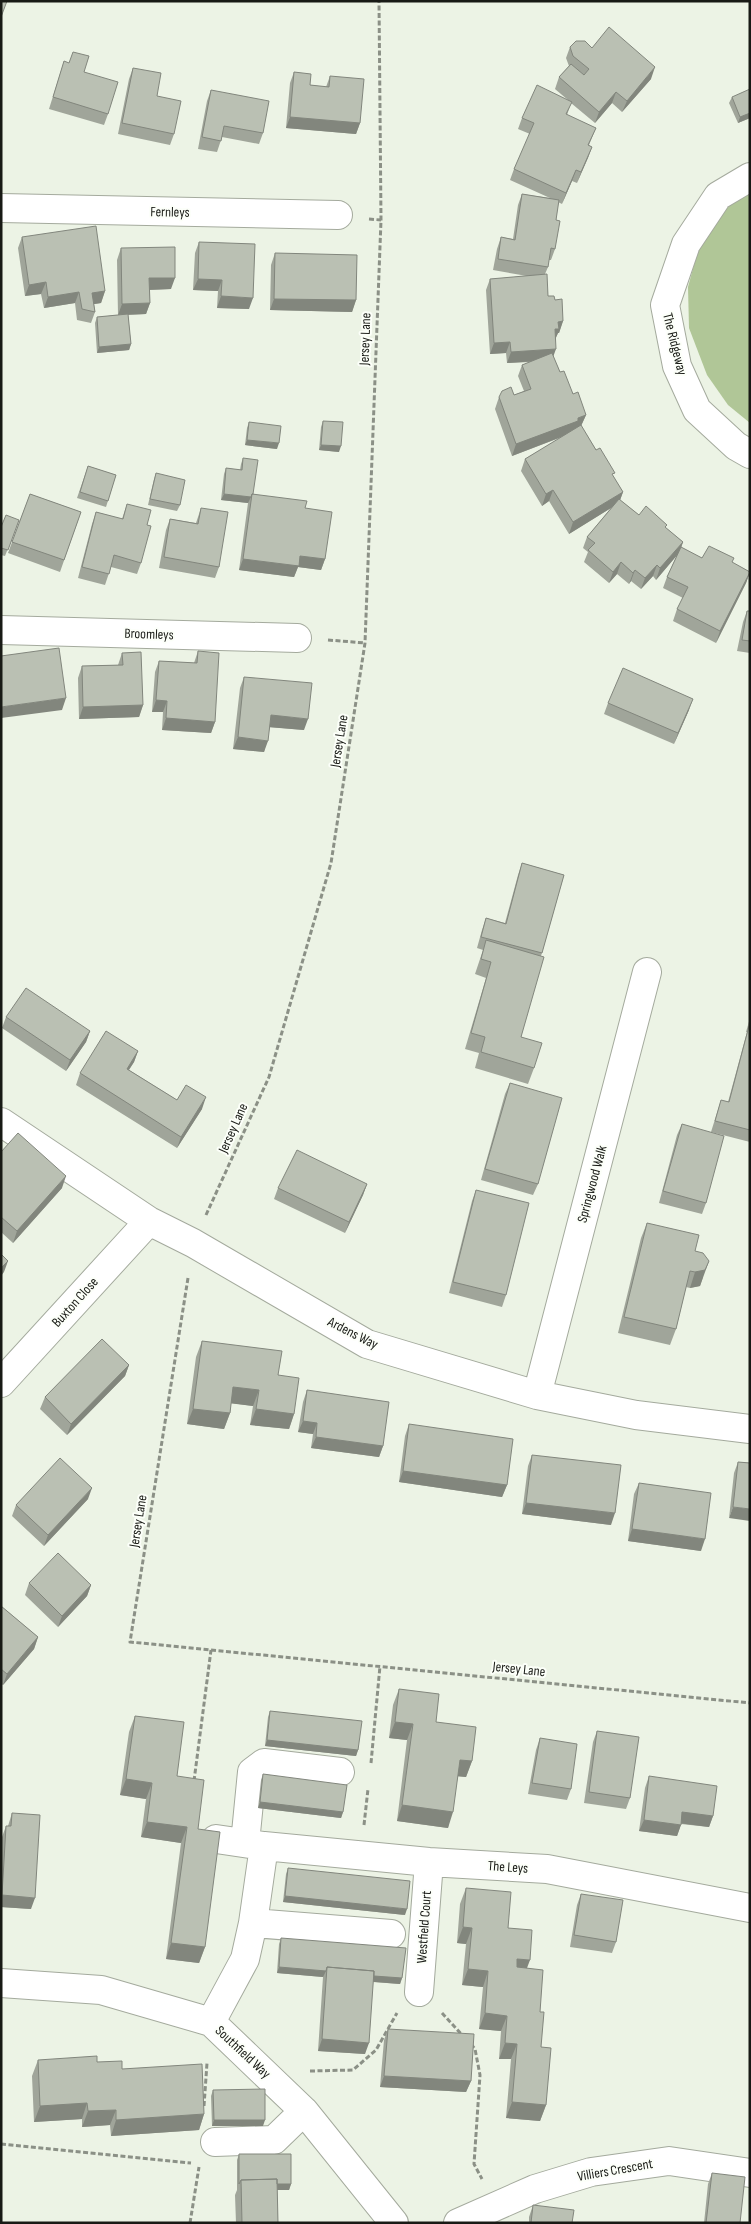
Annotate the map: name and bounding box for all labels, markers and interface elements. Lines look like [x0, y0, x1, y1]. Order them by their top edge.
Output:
street label: Fernleys [150, 203, 190, 221]
street label: The Ridgeway [659, 311, 691, 378]
street label: Jersey Lane [356, 312, 374, 367]
street label: Broomleys [124, 625, 174, 643]
street label: Jersey Lane [326, 714, 352, 769]
street label: Jersey Lane [214, 1100, 251, 1156]
street label: Springwood Walk [574, 1143, 611, 1225]
street label: Buxton Close [48, 1274, 102, 1330]
street label: Ardens Way [324, 1313, 382, 1353]
street label: Jersey Lane [125, 1494, 151, 1549]
street label: Jersey Lane [491, 1658, 546, 1680]
street label: The Leys [487, 1857, 529, 1877]
street label: Westfield Court [413, 1890, 435, 1964]
street label: Southfield Way [212, 2022, 275, 2082]
street label: Villiers Crescent [576, 2155, 654, 2185]

